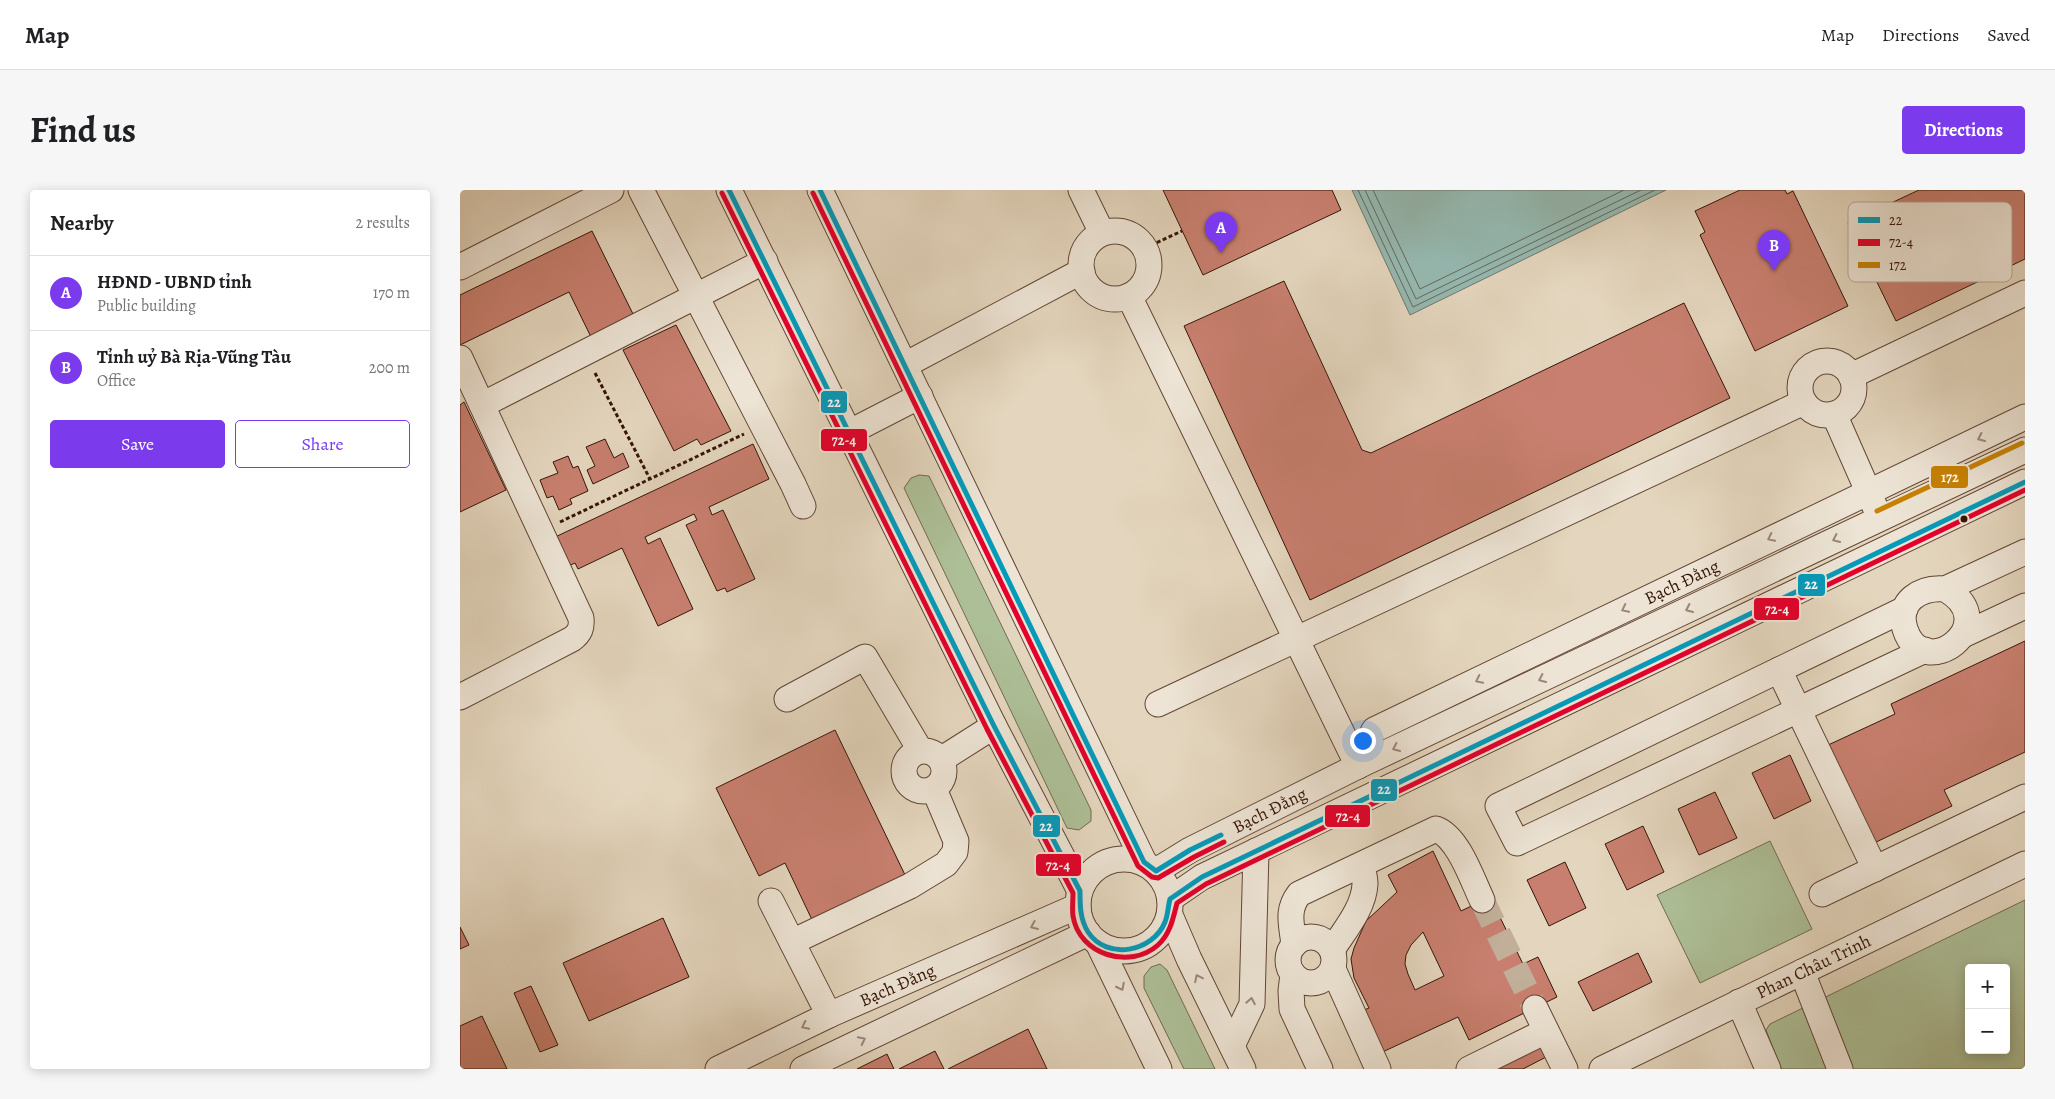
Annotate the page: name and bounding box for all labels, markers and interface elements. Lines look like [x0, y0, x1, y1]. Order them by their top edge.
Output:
text: Map [25, 19, 69, 51]
text: Map [1821, 23, 1854, 47]
text: Directions [1882, 23, 1959, 47]
text: Saved [1987, 23, 2030, 47]
text: Find us [30, 106, 136, 154]
button: Directions [1902, 106, 2025, 154]
legend [1848, 202, 2012, 282]
text: Nearby [50, 209, 113, 237]
text: 22 [1889, 211, 1903, 230]
text: 2 results [355, 212, 410, 234]
pin: A [1205, 212, 1237, 253]
pin: B [1758, 230, 1790, 271]
text: 72-4 [1889, 233, 1913, 252]
text: 172 [1889, 256, 1907, 275]
text: HĐND - UBND tỉnh [97, 269, 252, 295]
text: A [61, 282, 71, 304]
text: 170 m [373, 282, 410, 304]
text: Public building [97, 295, 196, 317]
text: Tỉnh uỷ Bà Rịa-Vũng Tàu [97, 344, 291, 370]
text: B [61, 357, 71, 379]
text: 200 m [369, 357, 410, 379]
text: Office [97, 370, 136, 392]
line badge: 22 [820, 390, 848, 414]
text: 22 [827, 393, 841, 412]
button: Save [50, 420, 225, 468]
button: Share [235, 420, 410, 468]
line badge: 72-4 [820, 428, 868, 452]
text: 72-4 [832, 431, 857, 450]
one-way arrow [1977, 432, 1986, 442]
line badge: 172 [1930, 465, 1969, 489]
text: 172 [1941, 468, 1959, 487]
unlabelled marker [1959, 514, 1969, 524]
one-way arrow [1767, 532, 1776, 543]
one-way arrow [1832, 533, 1841, 544]
street label: Bạch Đằng [1641, 554, 1723, 610]
line badge: 22 [1797, 573, 1826, 597]
text: 22 [1804, 575, 1818, 594]
line badge: 72-4 [1753, 597, 1800, 621]
text: 72-4 [1765, 600, 1790, 619]
one-way arrow [1621, 603, 1630, 613]
one-way arrow [1685, 603, 1694, 613]
one-way arrow [1539, 672, 1548, 682]
one-way arrow [1475, 674, 1484, 684]
your location [1350, 728, 1376, 754]
one-way arrow [1392, 742, 1401, 752]
line badge: 22 [1370, 778, 1398, 802]
text: 22 [1377, 780, 1391, 799]
street label: Bạch Đằng [1228, 782, 1311, 839]
line badge: 72-4 [1324, 804, 1371, 828]
text: 72-4 [1336, 807, 1361, 826]
line badge: 22 [1032, 814, 1061, 838]
text: 22 [1039, 817, 1053, 836]
line badge: 72-4 [1035, 853, 1082, 877]
text: 72-4 [1046, 856, 1071, 875]
one-way arrow [1030, 920, 1039, 931]
street label: Phan Châu Trinh [1752, 928, 1875, 1005]
street label: Bạch Đằng [856, 958, 939, 1012]
map controls [1965, 964, 2010, 1054]
button: + [1965, 964, 2010, 1009]
one-way arrow [1194, 974, 1204, 983]
one-way arrow [1115, 982, 1125, 991]
one-way arrow [1245, 997, 1255, 1006]
button: − [1965, 1009, 2010, 1054]
one-way arrow [801, 1020, 810, 1030]
one-way arrow [857, 1036, 866, 1046]

